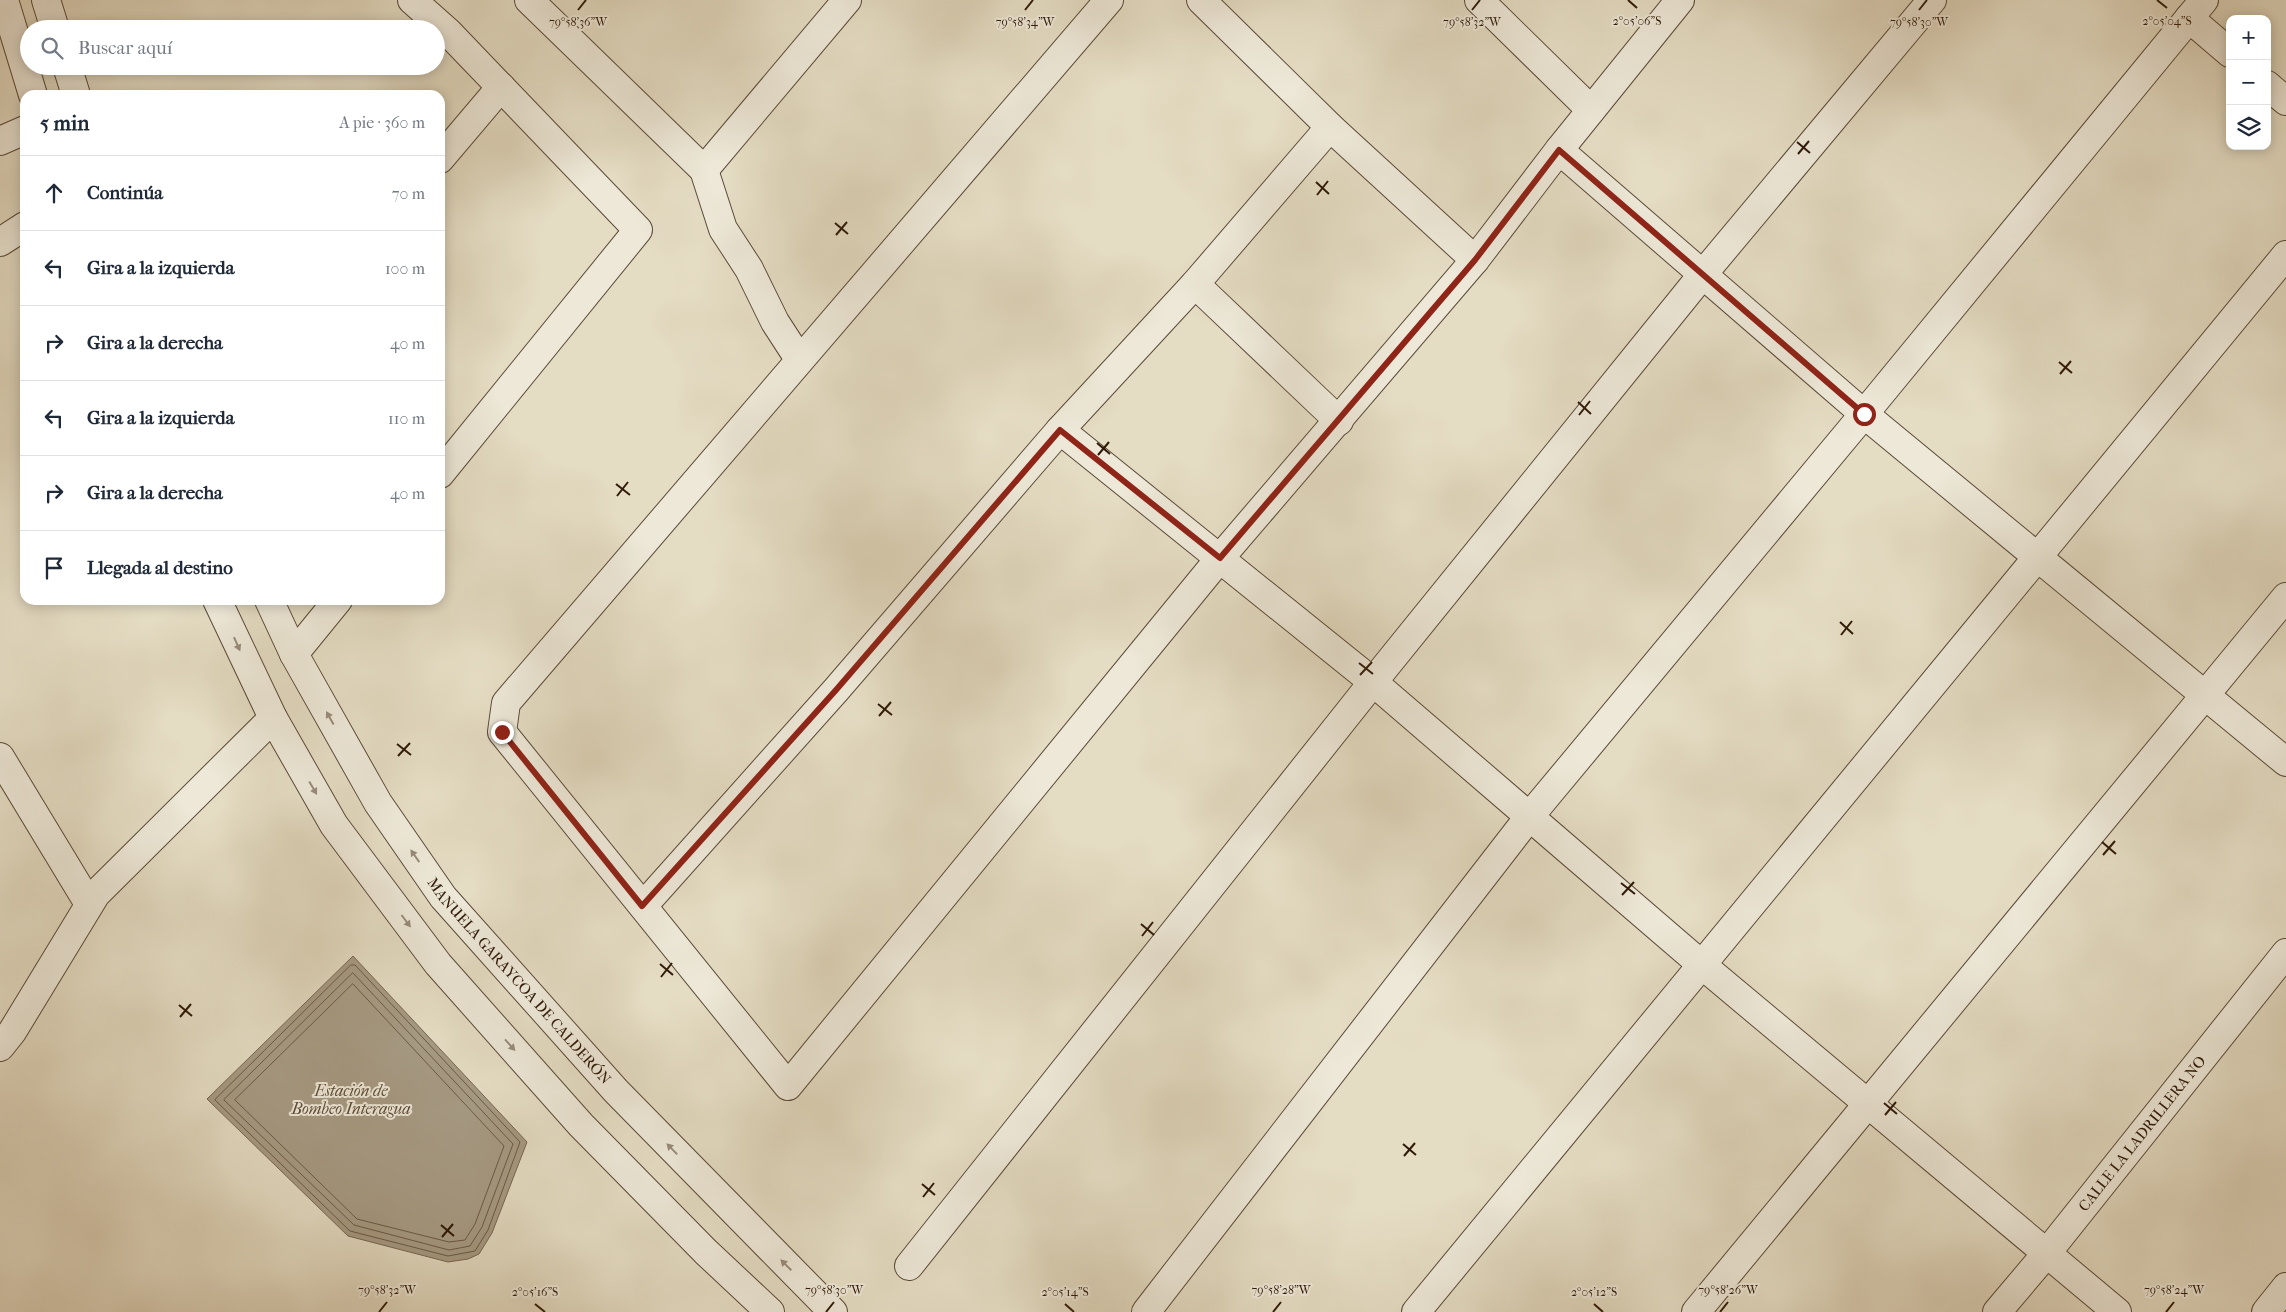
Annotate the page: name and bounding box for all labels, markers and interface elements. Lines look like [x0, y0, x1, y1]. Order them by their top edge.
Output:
text: 2°05'06"S [1613, 14, 1661, 28]
text: 2°05'04"S [2142, 14, 2192, 28]
text: 79°58'36"W [549, 15, 608, 29]
text: 79°58'34"W [996, 15, 1056, 29]
text: 79°58'32"W [1443, 15, 1502, 29]
text: 79°58'30"W [1890, 15, 1949, 29]
map controls [2226, 15, 2271, 150]
button: + [2226, 15, 2271, 60]
search box [20, 20, 445, 75]
icon: search [38, 34, 66, 62]
text: Buscar aquí [78, 37, 172, 59]
button: − [2226, 60, 2271, 105]
button: layers [2226, 105, 2271, 150]
text: 5 min [40, 111, 89, 135]
text: A pie · 360 m [339, 113, 425, 132]
icon: ahead [40, 179, 68, 207]
text: Continúa [87, 182, 163, 204]
text: 70 m [392, 184, 425, 203]
icon: left [40, 254, 68, 282]
text: Gira a la izquierda [87, 257, 234, 279]
text: 100 m [385, 259, 425, 278]
icon: right [40, 329, 68, 357]
text: Gira a la derecha [87, 332, 223, 354]
text: 40 m [390, 334, 425, 353]
route start [1853, 403, 1876, 426]
icon: left [40, 404, 68, 432]
text: Gira a la izquierda [87, 407, 234, 429]
text: 110 m [388, 409, 425, 428]
icon: right [40, 479, 68, 507]
text: Gira a la derecha [87, 482, 223, 504]
text: 40 m [390, 484, 425, 503]
icon: arrive [40, 554, 68, 582]
text: Llegada al destino [87, 557, 233, 579]
one-way arrow [234, 637, 242, 651]
one-way arrow [326, 711, 334, 726]
route end [491, 721, 514, 744]
one-way arrow [309, 781, 317, 795]
one-way arrow [410, 850, 420, 863]
street label: MANUELA GARAYCOA DE CALDERÓN [423, 874, 615, 1088]
one-way arrow [400, 914, 411, 927]
one-way arrow [504, 1039, 516, 1051]
street label: CALLE LA LADRILLERA NO [2075, 1052, 2210, 1215]
water label: Estación de Bombeo Interagua [290, 1081, 411, 1118]
one-way arrow [666, 1143, 678, 1155]
one-way arrow [780, 1259, 792, 1271]
text: 79°58'32"W [358, 1283, 417, 1297]
text: 79°58'30"W [805, 1283, 864, 1297]
text: 79°58'28"W [1252, 1283, 1312, 1297]
text: 79°58'26"W [1698, 1283, 1759, 1297]
text: 79°58'24"W [2144, 1283, 2205, 1297]
text: 2°05'16"S [512, 1285, 558, 1299]
text: 2°05'14"S [1041, 1285, 1089, 1299]
text: 2°05'12"S [1571, 1285, 1617, 1299]

